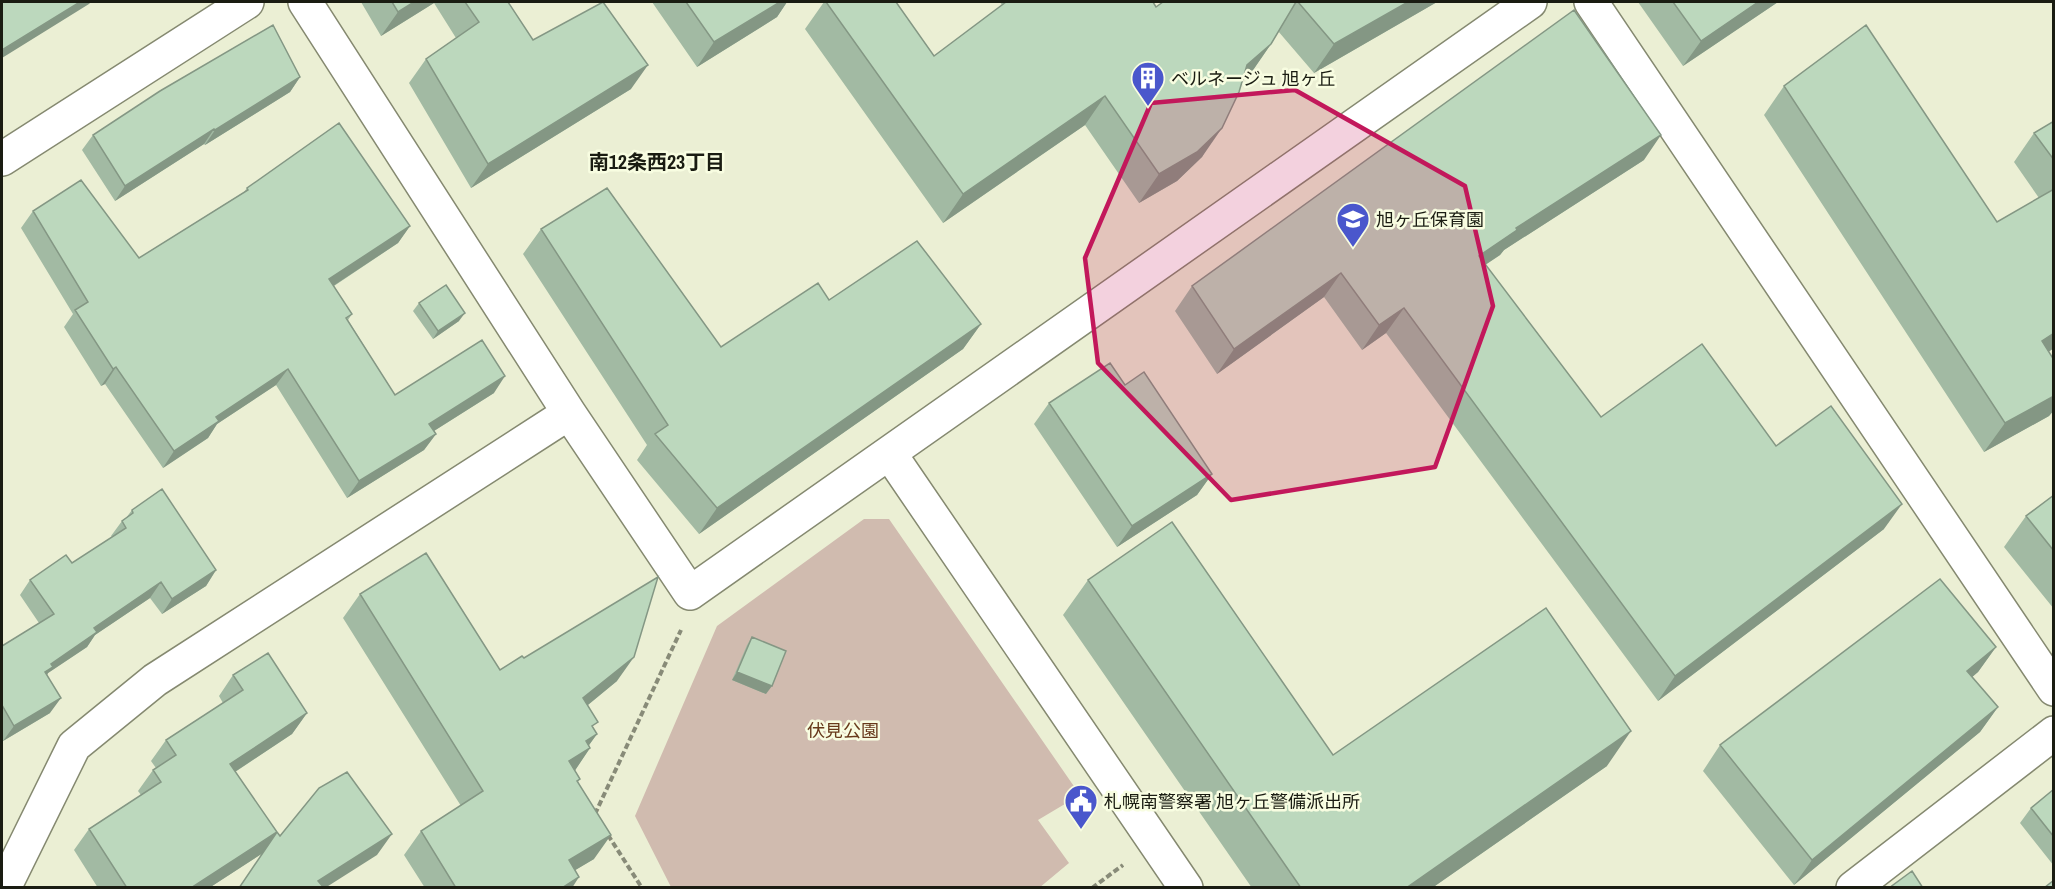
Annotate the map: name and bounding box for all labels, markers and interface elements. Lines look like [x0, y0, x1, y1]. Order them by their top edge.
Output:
building icon: ベルネージュ 旭ヶ丘 [1130, 60, 1166, 107]
place label: ベルネージュ 旭ヶ丘 [1171, 66, 1335, 91]
district label: 南12条西23丁目 [589, 148, 725, 175]
school or university icon: 旭ヶ丘保育園 [1335, 201, 1371, 248]
place label: 旭ヶ丘保育園 [1376, 207, 1484, 232]
park label: 伏見公園 [807, 718, 879, 743]
public building icon: 札幌南警察署 旭ヶ丘警備派出所 [1063, 783, 1099, 830]
place label: 札幌南警察署 旭ヶ丘警備派出所 [1104, 789, 1360, 814]

